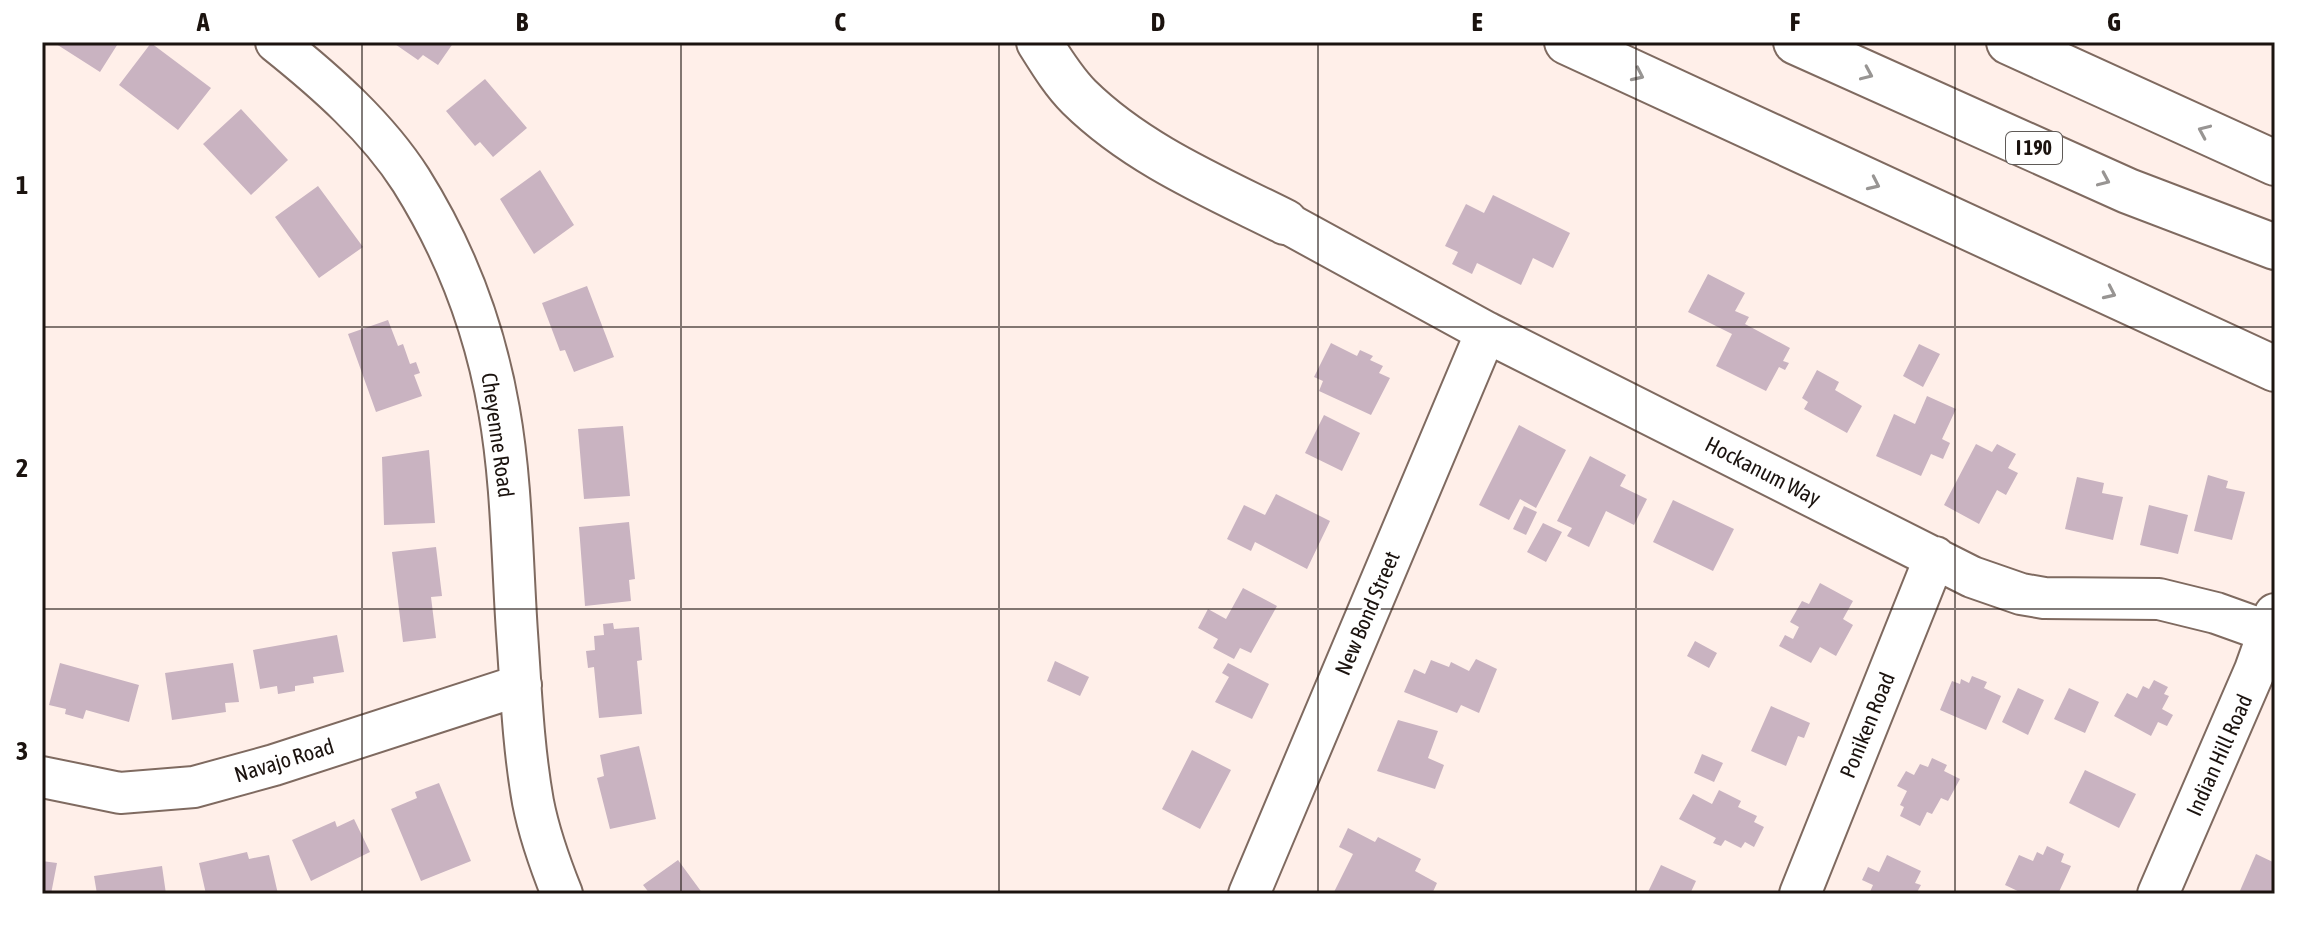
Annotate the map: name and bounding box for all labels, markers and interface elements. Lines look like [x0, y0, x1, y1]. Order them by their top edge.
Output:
text: A [196, 7, 210, 37]
text: B [516, 7, 529, 37]
text: C [834, 7, 846, 37]
text: D [1151, 7, 1165, 37]
text: E [1471, 7, 1483, 37]
text: F [1790, 7, 1801, 37]
text: G [2107, 7, 2121, 37]
one-way arrow [1859, 64, 1873, 80]
one-way arrow [1629, 65, 1644, 81]
one-way arrow [2198, 125, 2212, 141]
road number: I 190 [2006, 132, 2062, 164]
text: 1 [16, 170, 28, 200]
one-way arrow [2096, 170, 2111, 186]
one-way arrow [1865, 174, 1880, 190]
one-way arrow [2102, 283, 2116, 299]
street label: Cheyenne Road [476, 371, 520, 499]
street label: Hockanum Way [1701, 431, 1825, 511]
text: 2 [16, 453, 28, 483]
street label: New Bond Street [1329, 547, 1405, 679]
street label: Poniken Road [1834, 668, 1900, 782]
street label: Indian Hill Road [2181, 690, 2257, 820]
street label: Navajo Road [231, 733, 337, 787]
text: 3 [16, 736, 28, 766]

